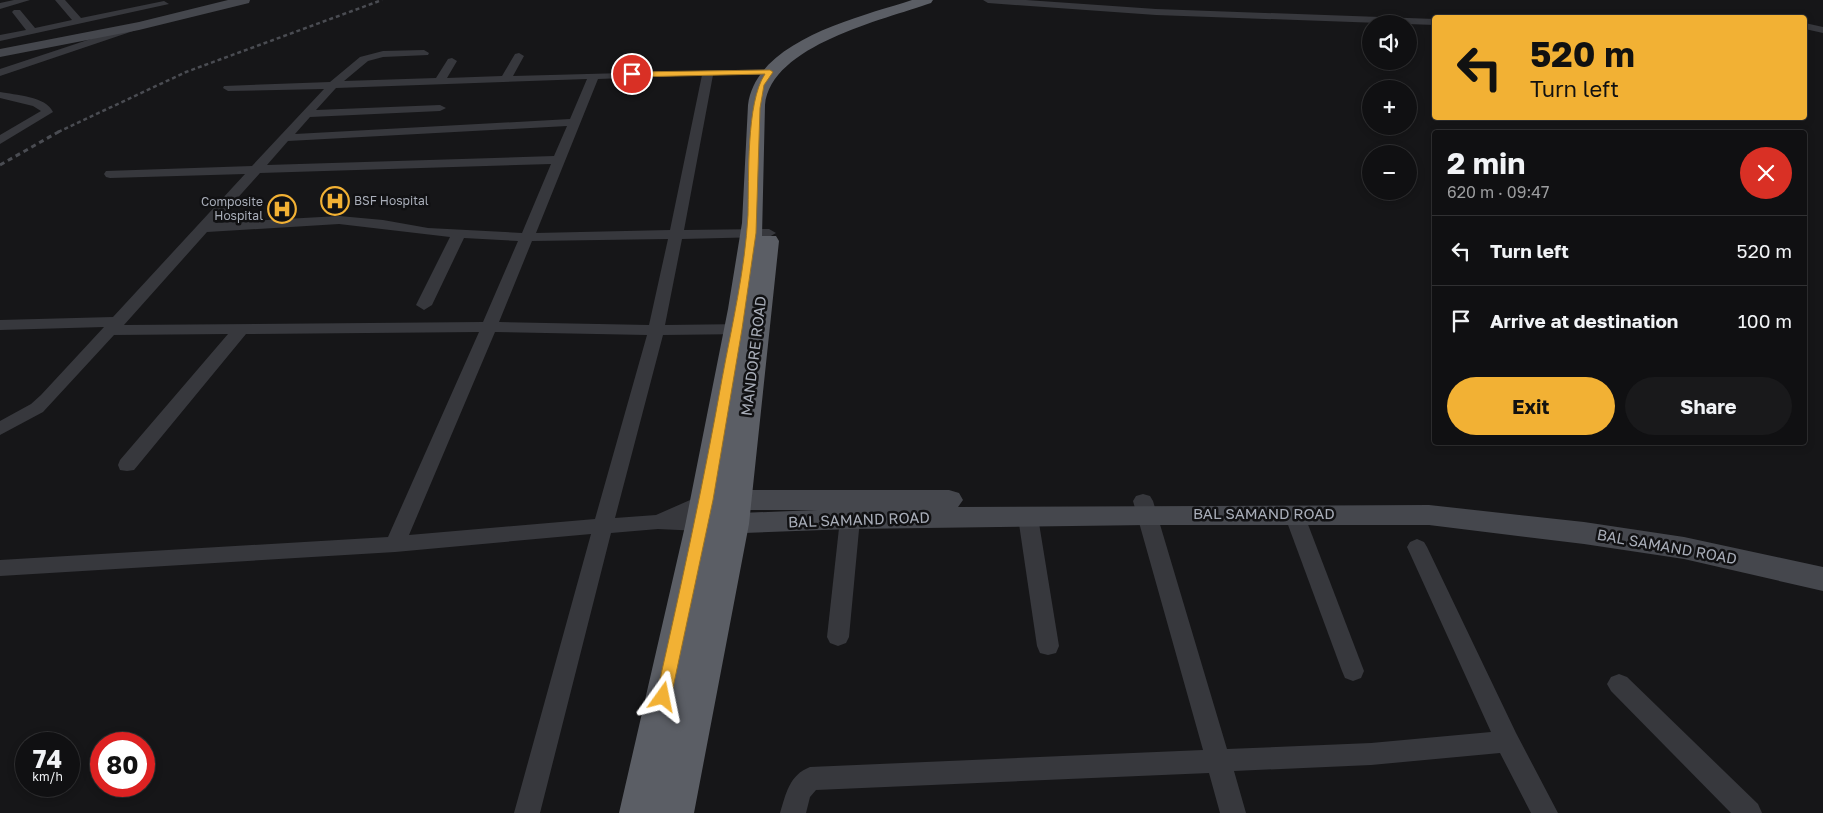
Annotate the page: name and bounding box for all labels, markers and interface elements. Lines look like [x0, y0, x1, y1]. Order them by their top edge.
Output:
map controls [1362, 15, 1417, 200]
button: sound [1362, 15, 1417, 70]
text: 520 m [1530, 33, 1635, 75]
icon: left [1447, 35, 1512, 100]
pin [611, 53, 653, 95]
icon: arrive [618, 60, 646, 88]
text: Turn left [1530, 75, 1619, 102]
button: + [1362, 80, 1417, 135]
button: − [1362, 145, 1417, 200]
text: 2 min [1447, 145, 1525, 181]
button: close [1740, 147, 1792, 199]
text: 620 m · 09:47 [1447, 182, 1549, 202]
hospital icon: BSF Hospital [320, 186, 350, 216]
place label: BSF Hospital [354, 193, 429, 208]
place label: Composite Hospital [201, 194, 263, 223]
hospital icon: Composite Hospital [267, 194, 297, 224]
icon: left [1447, 237, 1475, 265]
text: Turn left [1490, 239, 1569, 262]
text: 520 m [1737, 239, 1792, 262]
street label: MANDORE ROAD [737, 295, 769, 417]
icon: arrive [1447, 307, 1475, 335]
text: Arrive at destination [1490, 309, 1678, 332]
text: 100 m [1738, 309, 1792, 332]
button: Exit [1447, 377, 1615, 435]
button: Share [1625, 377, 1792, 435]
street label: BAL SAMAND ROAD [1193, 504, 1335, 522]
street label: BAL SAMAND ROAD [788, 508, 930, 530]
street label: BAL SAMAND ROAD [1596, 525, 1739, 567]
position arrow [636, 670, 688, 722]
speed limit sign: 80 [90, 732, 155, 797]
text: 74 [33, 743, 62, 774]
text: km/h [32, 769, 63, 784]

